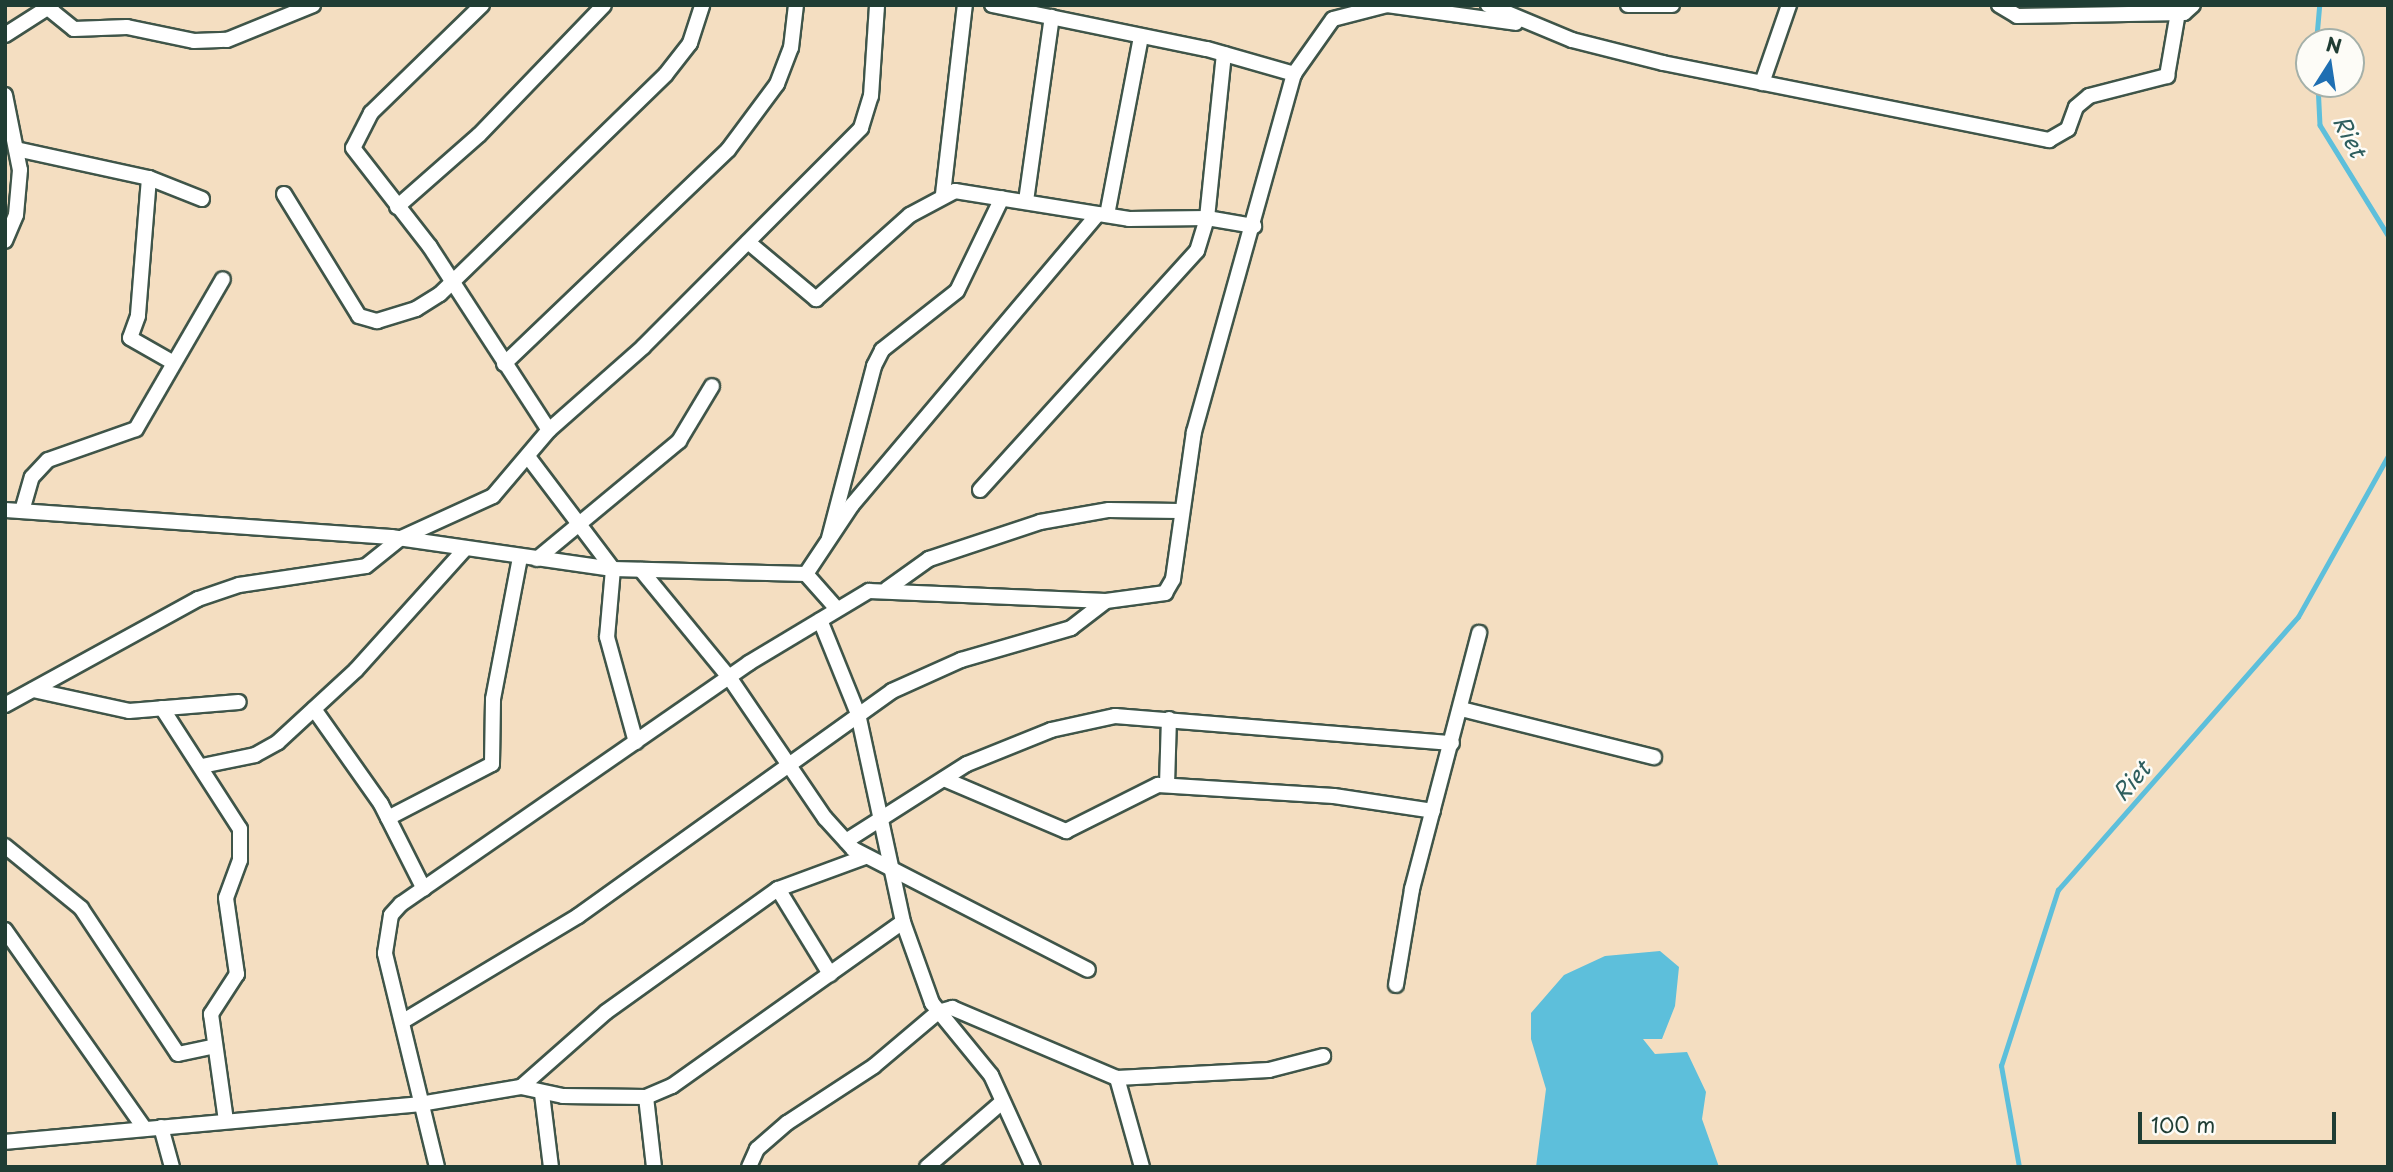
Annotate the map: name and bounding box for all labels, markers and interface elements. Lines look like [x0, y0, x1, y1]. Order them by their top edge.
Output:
north arrow [2295, 28, 2365, 98]
text: N [2324, 29, 2344, 60]
water label: Riet [2328, 110, 2372, 162]
water label: Riet [2106, 756, 2156, 806]
scale bar [2141, 1098, 2339, 1142]
text: 100 m [2151, 1108, 2215, 1140]

